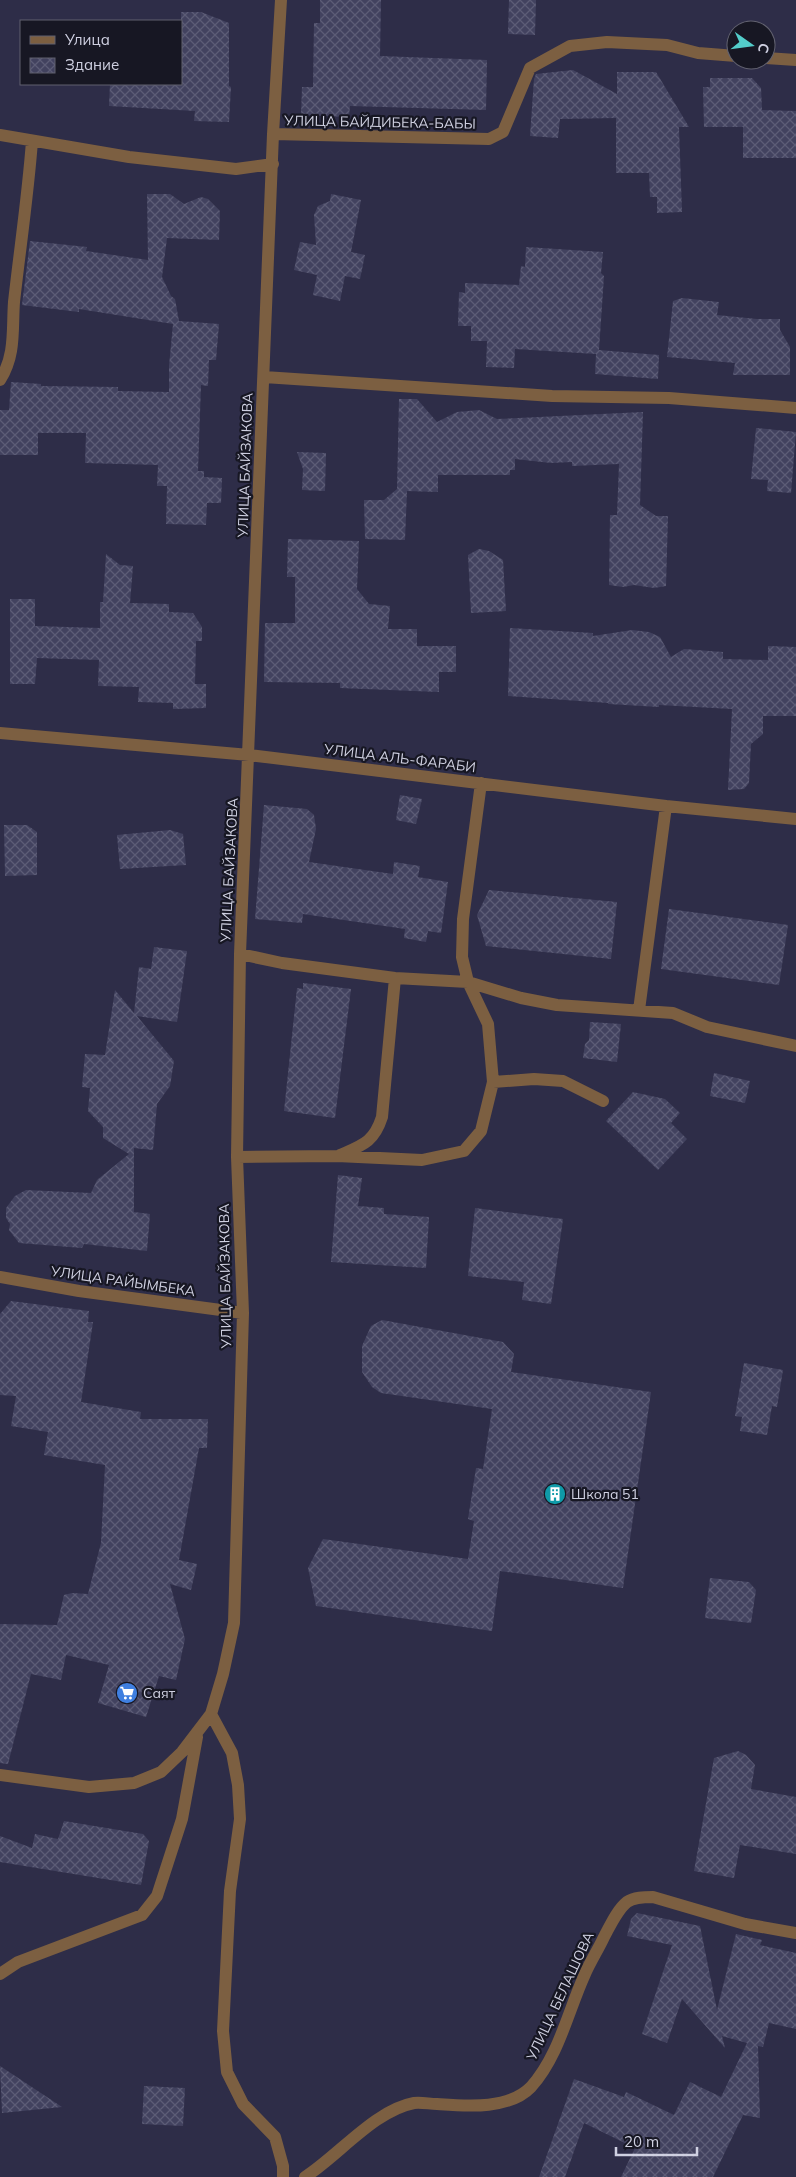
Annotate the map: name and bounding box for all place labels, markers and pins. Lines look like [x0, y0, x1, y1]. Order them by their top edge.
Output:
building icon: Школа 51 [543, 1482, 567, 1506]
place label: Школа 51 [571, 1485, 639, 1503]
supermarket icon: Саят [115, 1681, 139, 1705]
place label: Саят [143, 1684, 176, 1702]

